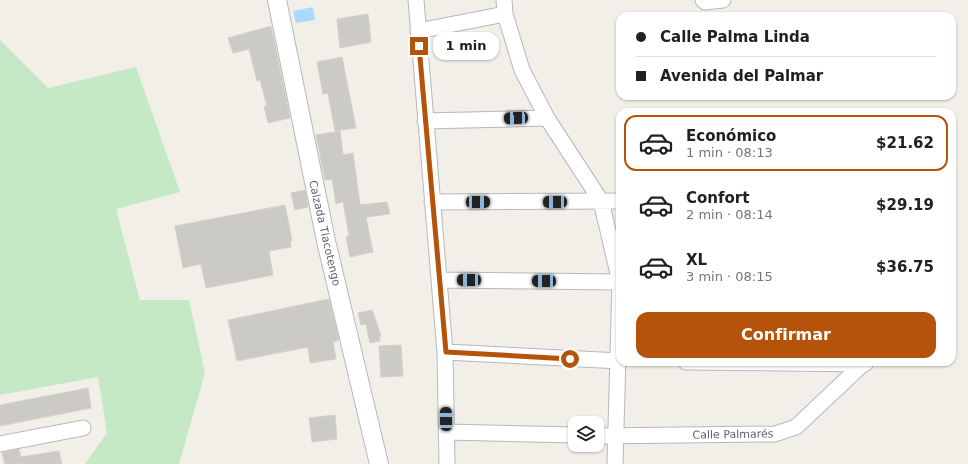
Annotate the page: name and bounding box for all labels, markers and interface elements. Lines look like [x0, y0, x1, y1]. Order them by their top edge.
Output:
text: Calle Palma Linda [660, 28, 810, 46]
callout: 1 min [433, 32, 499, 60]
route end [410, 37, 428, 55]
text: 1 min [446, 38, 486, 53]
text: Avenida del Palmar [660, 67, 823, 85]
car [504, 112, 528, 124]
icon: car [638, 125, 674, 161]
text: Económico [686, 127, 776, 145]
text: $21.62 [876, 134, 934, 152]
text: 1 min · 08:13 [686, 145, 773, 160]
street label: Calzada Tlacotengo [306, 179, 343, 288]
icon: car [638, 187, 674, 223]
text: Confort [686, 189, 749, 207]
car [466, 196, 490, 208]
car [543, 196, 567, 208]
text: $29.19 [876, 196, 934, 214]
text: 2 min · 08:14 [686, 207, 773, 222]
icon: car [638, 249, 674, 285]
text: XL [686, 251, 707, 269]
text: $36.75 [876, 258, 934, 276]
text: 3 min · 08:15 [686, 269, 773, 284]
car [457, 274, 481, 286]
car [532, 275, 556, 287]
button: Confirmar [636, 312, 936, 358]
route start [561, 350, 579, 368]
car [440, 407, 452, 431]
map controls [568, 416, 604, 452]
button: layers [568, 416, 604, 452]
street label: Calle Palmarés [692, 427, 774, 442]

